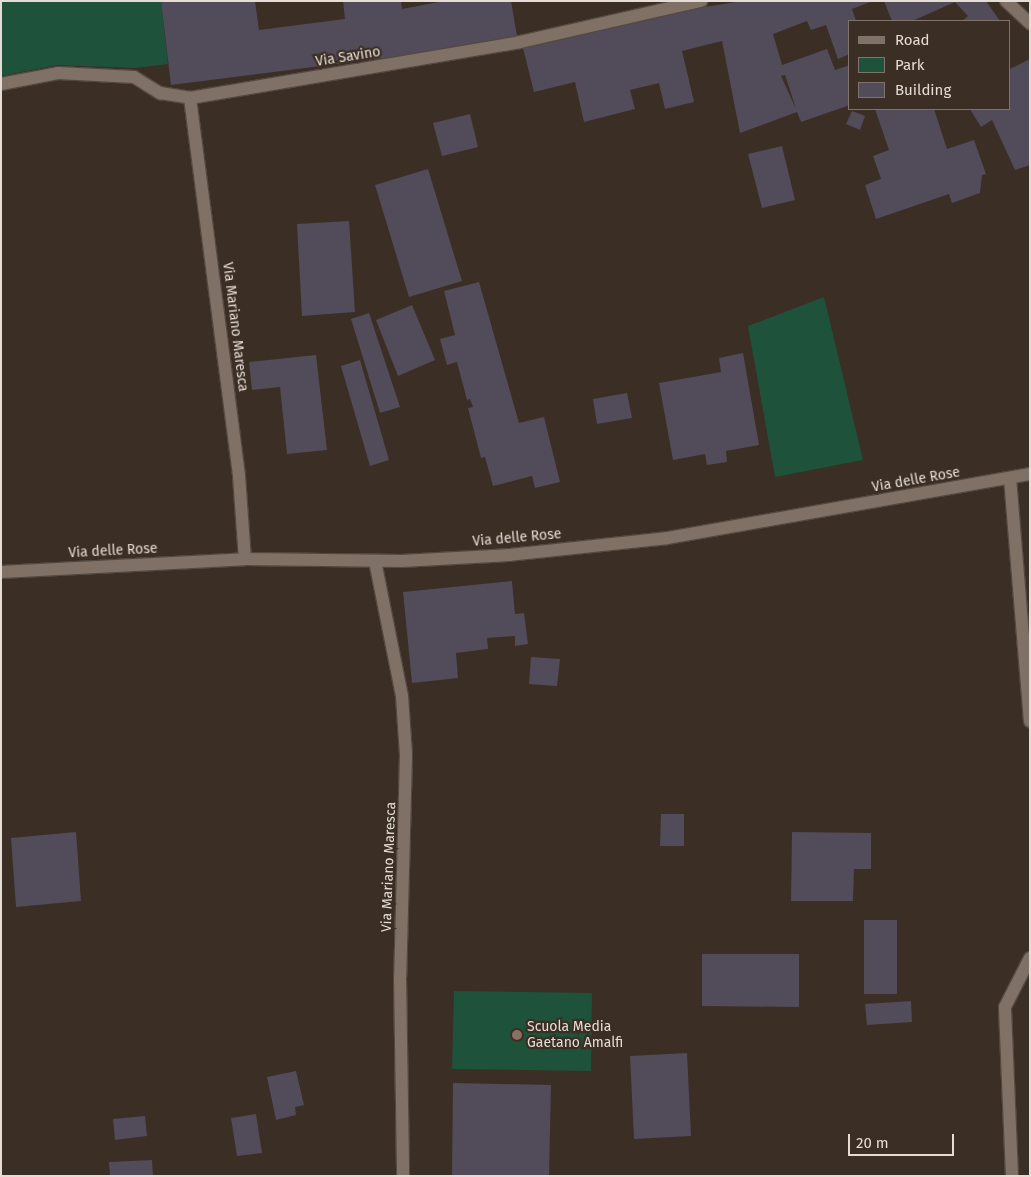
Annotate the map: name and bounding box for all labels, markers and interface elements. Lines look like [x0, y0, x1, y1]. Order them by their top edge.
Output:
legend [848, 20, 1011, 110]
text: Road [895, 31, 930, 49]
street label: Via Savino [314, 44, 382, 70]
text: Park [895, 56, 925, 74]
text: Building [895, 81, 951, 99]
street label: Via Mariano Maresca [219, 261, 251, 393]
street label: Via delle Rose [871, 464, 961, 496]
street label: Via delle Rose [472, 526, 562, 550]
street label: Via delle Rose [68, 540, 158, 562]
street label: Via Mariano Maresca [378, 802, 400, 932]
place label: Scuola Media Gaetano Amalfi [527, 1019, 623, 1052]
marker: Scuola Media Gaetano Amalfi [511, 1029, 523, 1041]
scale bar [851, 1124, 957, 1156]
text: 20 m [856, 1134, 889, 1152]

